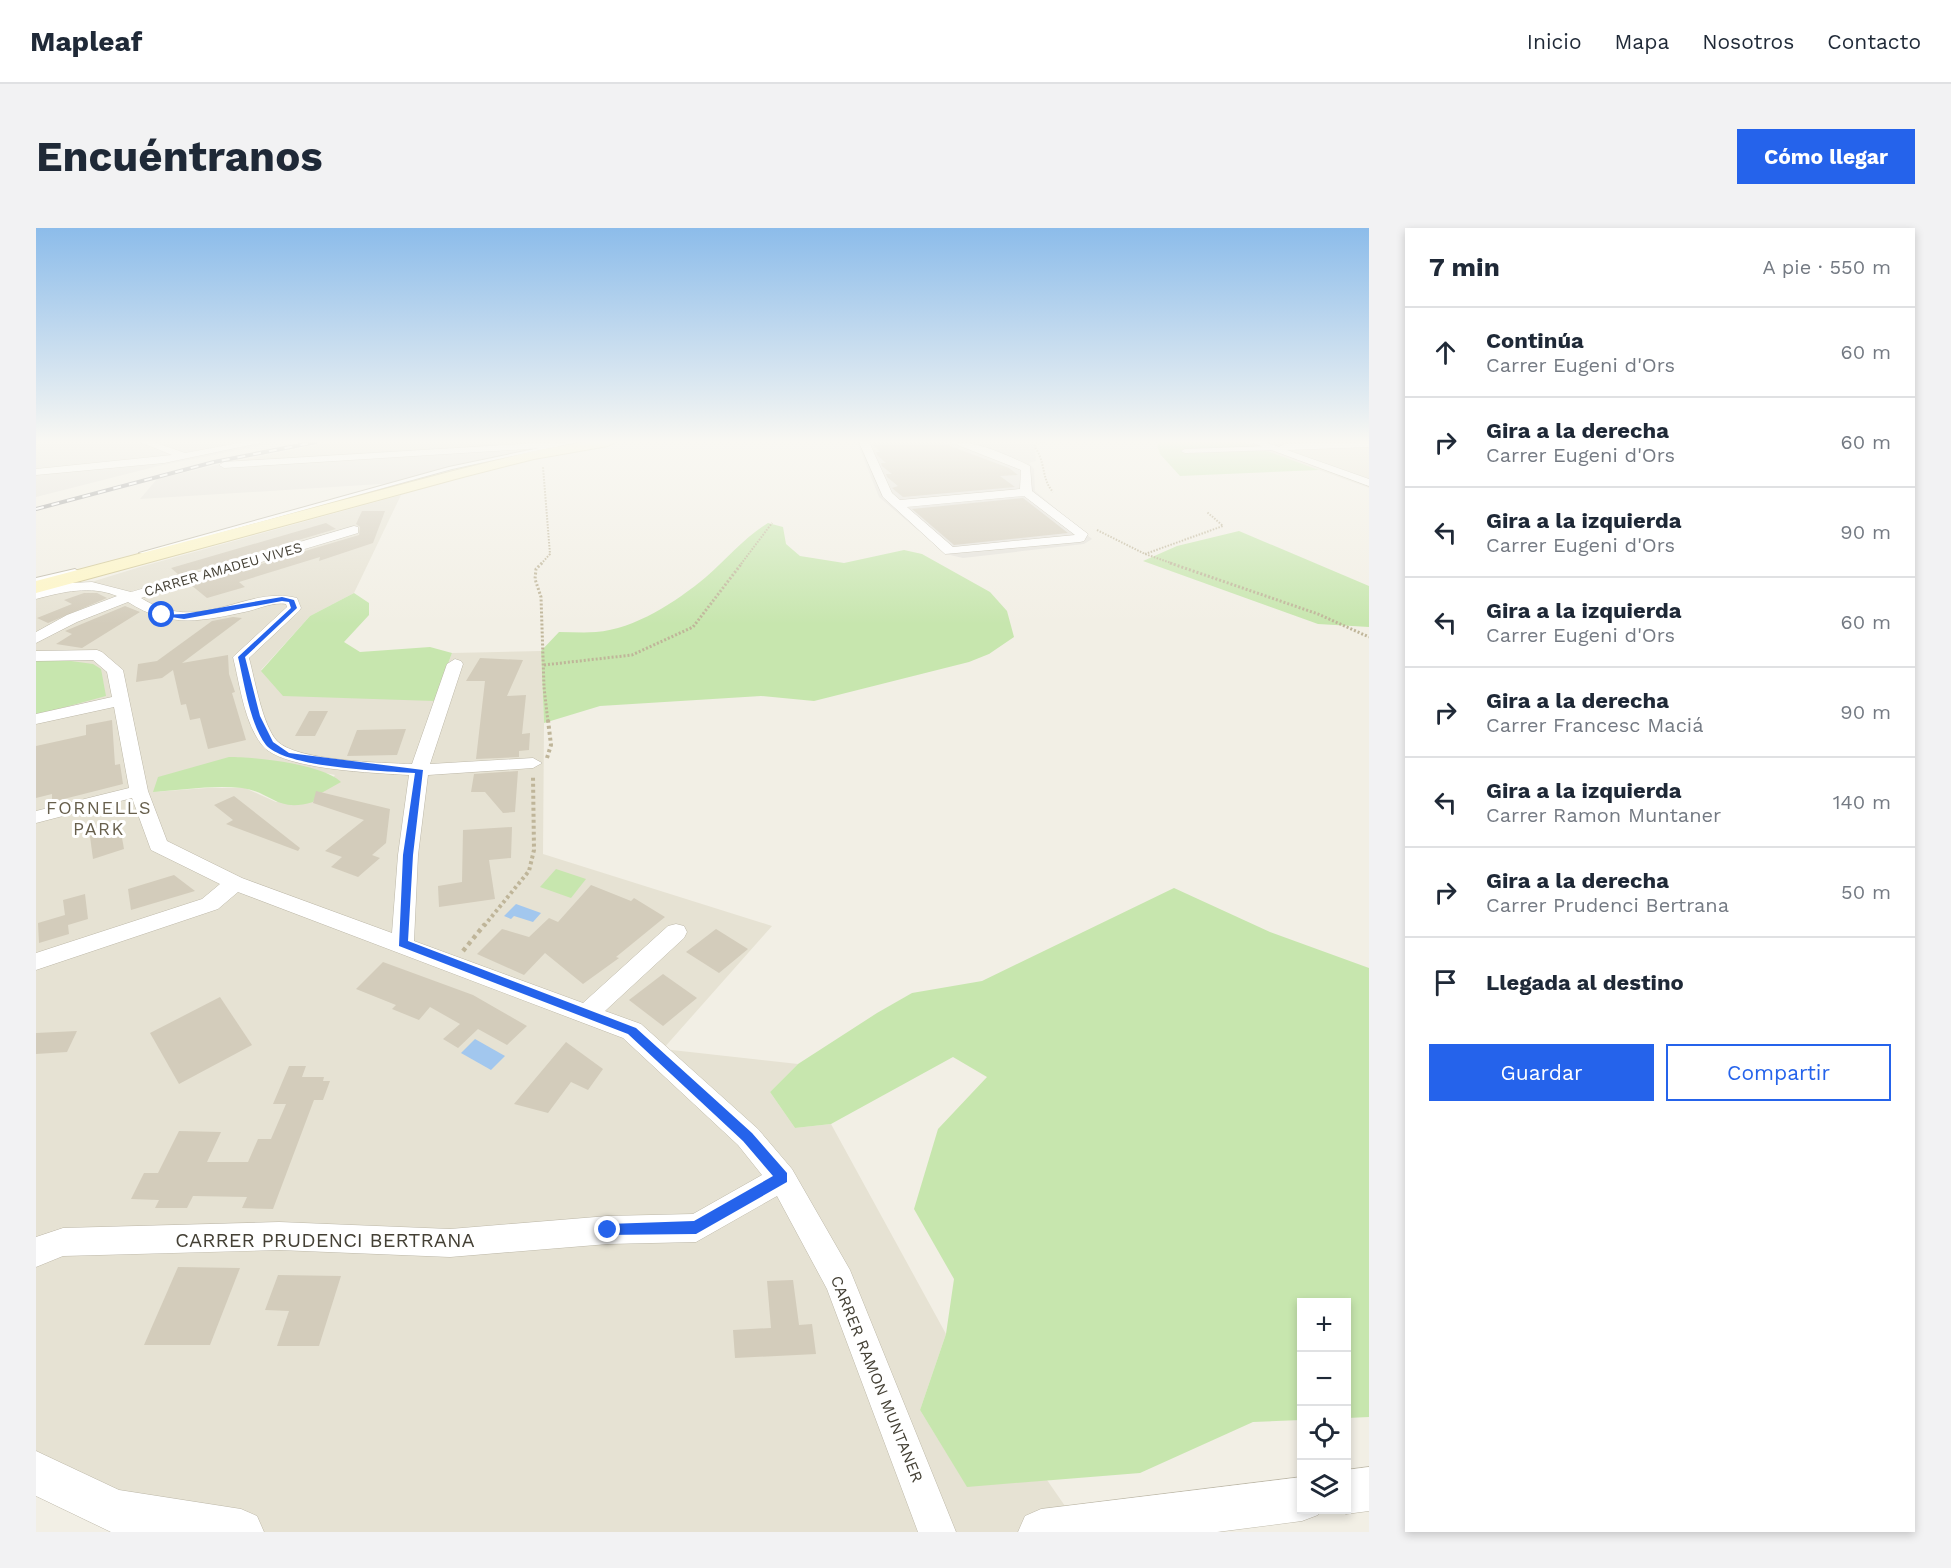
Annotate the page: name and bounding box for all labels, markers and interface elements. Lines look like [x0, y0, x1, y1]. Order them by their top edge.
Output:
text: Mapleaf [30, 25, 142, 58]
text: Inicio [1527, 29, 1582, 54]
text: Mapa [1615, 29, 1669, 54]
text: Nosotros [1702, 29, 1794, 54]
text: Contacto [1827, 29, 1921, 54]
button: Cómo llegar [1737, 129, 1915, 184]
text: Encuéntranos [36, 132, 323, 181]
text: 7 min [1429, 252, 1500, 282]
text: A pie · 550 m [1763, 255, 1891, 279]
text: Continúa [1486, 328, 1584, 353]
icon: ahead [1429, 336, 1462, 369]
text: 60 m [1841, 340, 1891, 364]
text: Carrer Eugeni d'Ors [1486, 353, 1675, 377]
text: Gira a la derecha [1486, 418, 1669, 443]
icon: right [1429, 426, 1462, 459]
text: 60 m [1841, 430, 1891, 454]
text: Carrer Eugeni d'Ors [1486, 443, 1675, 467]
text: Gira a la izquierda [1486, 508, 1682, 533]
icon: left [1429, 516, 1462, 549]
text: 90 m [1840, 520, 1891, 544]
text: Carrer Eugeni d'Ors [1486, 533, 1675, 557]
street label: CARRER AMADEU VIVES [142, 539, 304, 599]
text: Gira a la izquierda [1486, 598, 1682, 623]
route start [148, 601, 174, 627]
icon: left [1429, 606, 1462, 639]
text: 60 m [1841, 610, 1891, 634]
text: Carrer Eugeni d'Ors [1486, 623, 1675, 647]
text: Gira a la derecha [1486, 688, 1669, 713]
icon: right [1429, 696, 1462, 729]
text: 90 m [1840, 700, 1891, 724]
text: Carrer Francesc Maciá [1486, 713, 1703, 737]
text: Gira a la izquierda [1486, 778, 1682, 803]
icon: left [1429, 786, 1462, 819]
text: 140 m [1833, 790, 1891, 814]
district label: FORNELLS PARK [46, 797, 152, 839]
text: Carrer Ramon Muntaner [1486, 803, 1721, 827]
text: Gira a la derecha [1486, 868, 1669, 893]
icon: right [1429, 876, 1462, 909]
text: 50 m [1841, 880, 1891, 904]
text: Carrer Prudenci Bertrana [1486, 893, 1729, 917]
icon: arrive [1429, 966, 1462, 999]
text: Llegada al destino [1486, 970, 1684, 995]
button: Guardar [1429, 1044, 1654, 1101]
button: Compartir [1666, 1044, 1891, 1101]
route end [594, 1216, 620, 1242]
street label: CARRER PRUDENCI BERTRANA [175, 1228, 475, 1252]
street label: CARRER RAMON MUNTANER [827, 1273, 927, 1485]
map controls [1297, 1298, 1351, 1514]
button: + [1297, 1298, 1351, 1352]
button: − [1297, 1352, 1351, 1406]
button: locate [1297, 1406, 1351, 1460]
button: layers [1297, 1460, 1351, 1514]

